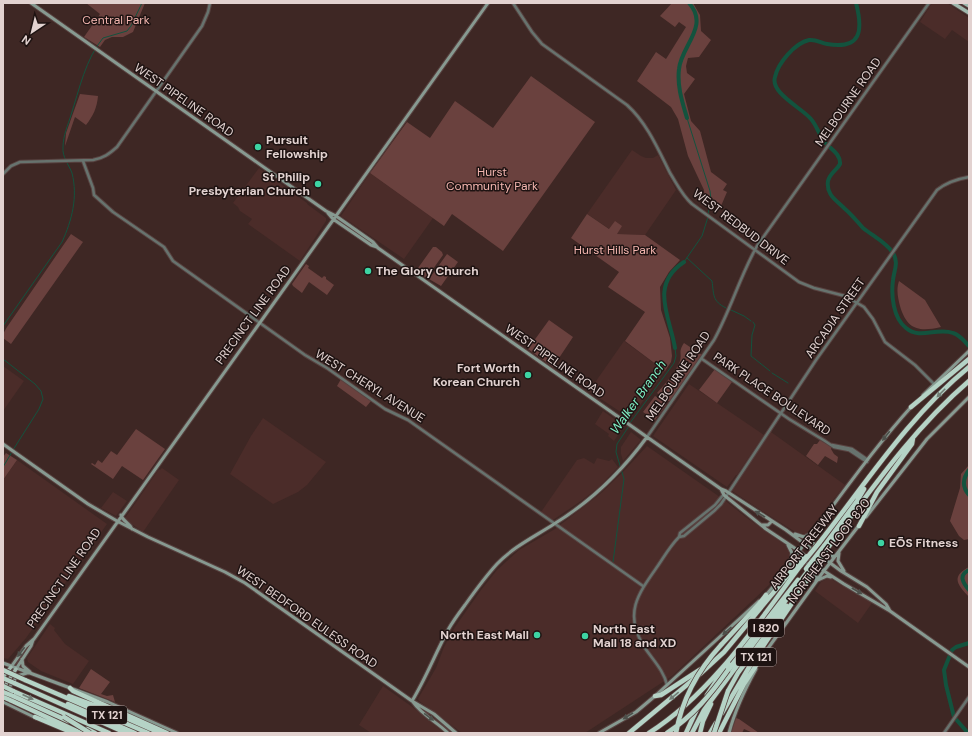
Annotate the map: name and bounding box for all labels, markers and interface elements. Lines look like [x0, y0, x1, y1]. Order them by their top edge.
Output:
north arrow [12, 12, 52, 52]
park label: Central Park [82, 12, 150, 28]
text: N [19, 32, 34, 48]
street label: MELBOURNE ROAD [811, 54, 885, 150]
street label: WEST PIPELINE ROAD [131, 60, 237, 140]
place label: Pursuit Fellowship [266, 132, 328, 162]
marker: Pursuit Fellowship [253, 142, 263, 152]
park label: Hurst Community Park [446, 164, 538, 194]
place label: St Philip Presbyterian Church [189, 169, 310, 199]
marker: St Philip Presbyterian Church [313, 179, 323, 189]
street label: WEST REDBUD DRIVE [690, 185, 793, 269]
park label: Hurst Hills Park [574, 242, 656, 258]
street label: PRECINCT LINE ROAD [212, 262, 294, 368]
place label: The Glory Church [376, 263, 479, 279]
marker: The Glory Church [363, 266, 373, 276]
street label: ARCADIA STREET [801, 274, 869, 361]
street label: WEST PIPELINE ROAD [502, 321, 608, 401]
street label: MELBOURNE ROAD [642, 328, 714, 424]
street label: WEST CHERYL AVENUE [312, 346, 428, 426]
street label: PARK PLACE BOULEVARD [710, 349, 834, 439]
water label: Walker Branch [606, 357, 670, 437]
place label: Fort Worth Korean Church [433, 360, 520, 390]
marker: Fort Worth Korean Church [523, 370, 533, 380]
one-way arrow [936, 388, 946, 398]
one-way arrow [882, 431, 890, 442]
street label: NORTHEAST LOOP 820 [784, 495, 874, 607]
street label: AIRPORT FREEWAY [766, 501, 842, 593]
one-way arrow [755, 510, 765, 518]
street label: PRECINCT LINE ROAD [24, 525, 104, 631]
place label: EŌS Fitness [889, 535, 958, 551]
marker: EŌS Fitness [876, 538, 886, 548]
street label: WEST BEDFORD EULESS ROAD [233, 562, 381, 672]
one-way arrow [851, 588, 863, 595]
road number: I 820 [748, 619, 784, 637]
place label: North East Mall 18 and XD [593, 621, 676, 651]
one-way arrow [722, 626, 732, 635]
place label: North East Mall [440, 627, 529, 643]
marker: North East Mall [532, 630, 542, 640]
marker: North East Mall 18 and XD [580, 631, 590, 641]
one-way arrow [17, 646, 25, 657]
road number: TX 121 [736, 648, 776, 666]
one-way arrow [669, 691, 679, 700]
one-way arrow [22, 694, 34, 700]
road number: TX 121 [87, 706, 127, 724]
one-way arrow [424, 713, 435, 721]
one-way arrow [622, 713, 634, 720]

